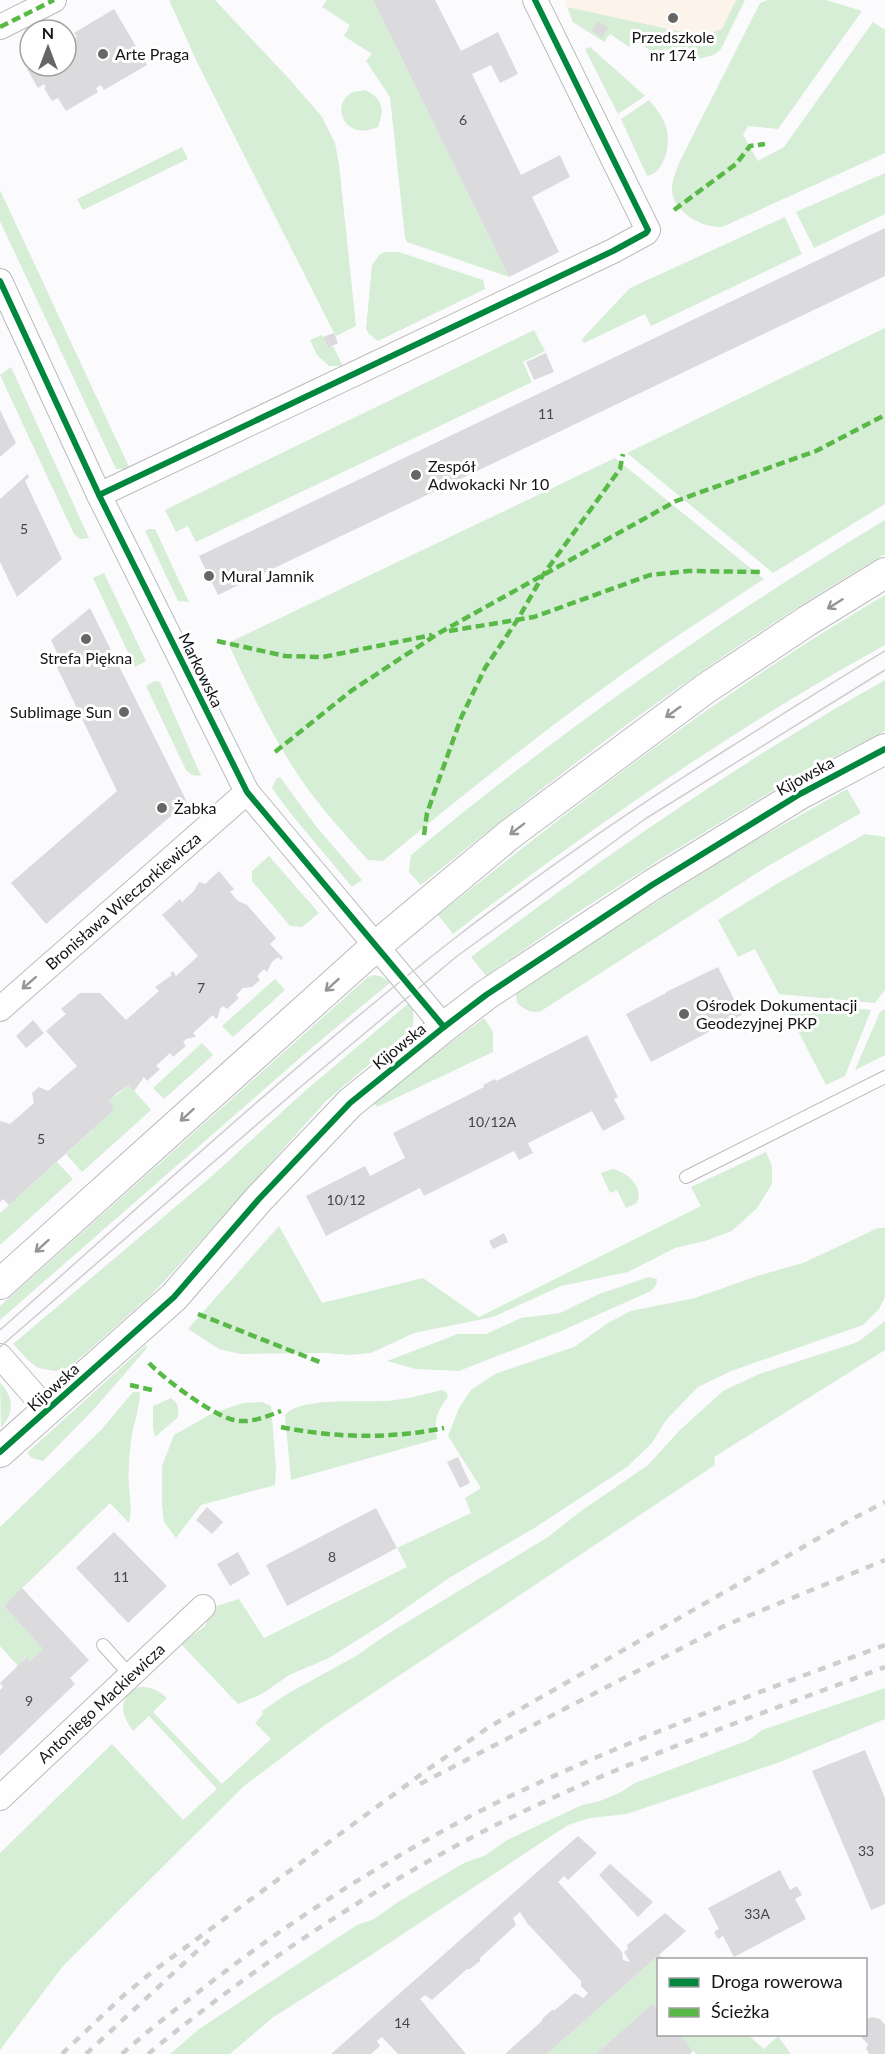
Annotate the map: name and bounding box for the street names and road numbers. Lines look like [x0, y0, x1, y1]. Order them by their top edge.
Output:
street label: Markowska [175, 629, 228, 710]
street label: Kijowska [773, 752, 837, 799]
street label: Bronisława Wieczorkiewicza [41, 828, 204, 973]
street label: Kijowska [368, 1018, 429, 1073]
street label: Kijowska [23, 1359, 82, 1415]
street label: Antoniego Mackiewicza [33, 1639, 168, 1766]

